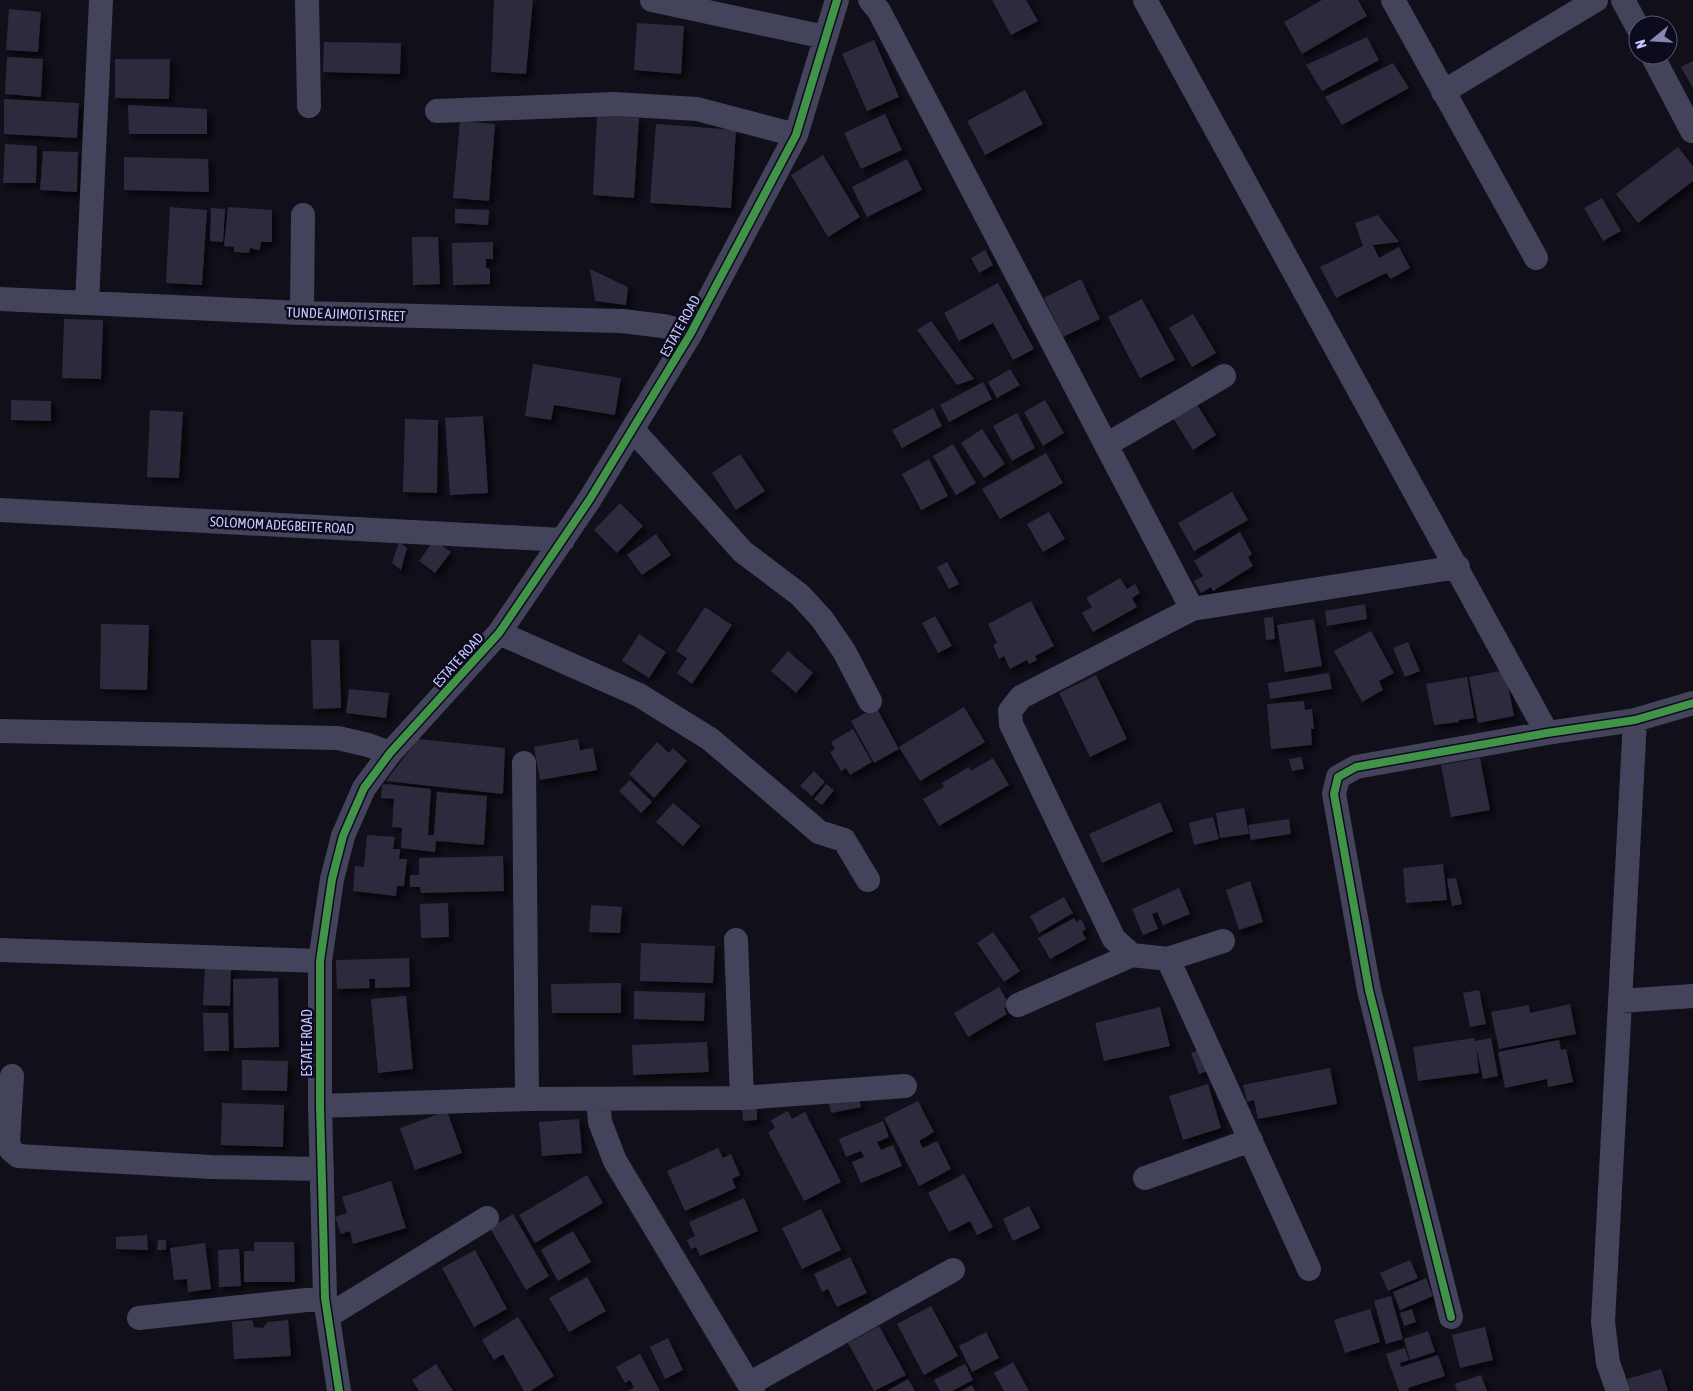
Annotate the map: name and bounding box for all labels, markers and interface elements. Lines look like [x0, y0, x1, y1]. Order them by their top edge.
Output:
north arrow [1628, 15, 1678, 65]
text: N [1632, 38, 1650, 50]
street label: ESTATE ROAD [657, 292, 703, 359]
street label: TUNDE AJIMOTI STREET [286, 304, 406, 324]
street label: SOLOMOM ADEGBEITE ROAD [210, 513, 355, 537]
street label: ESTATE ROAD [429, 629, 487, 690]
street label: ESTATE ROAD [299, 1009, 315, 1077]

